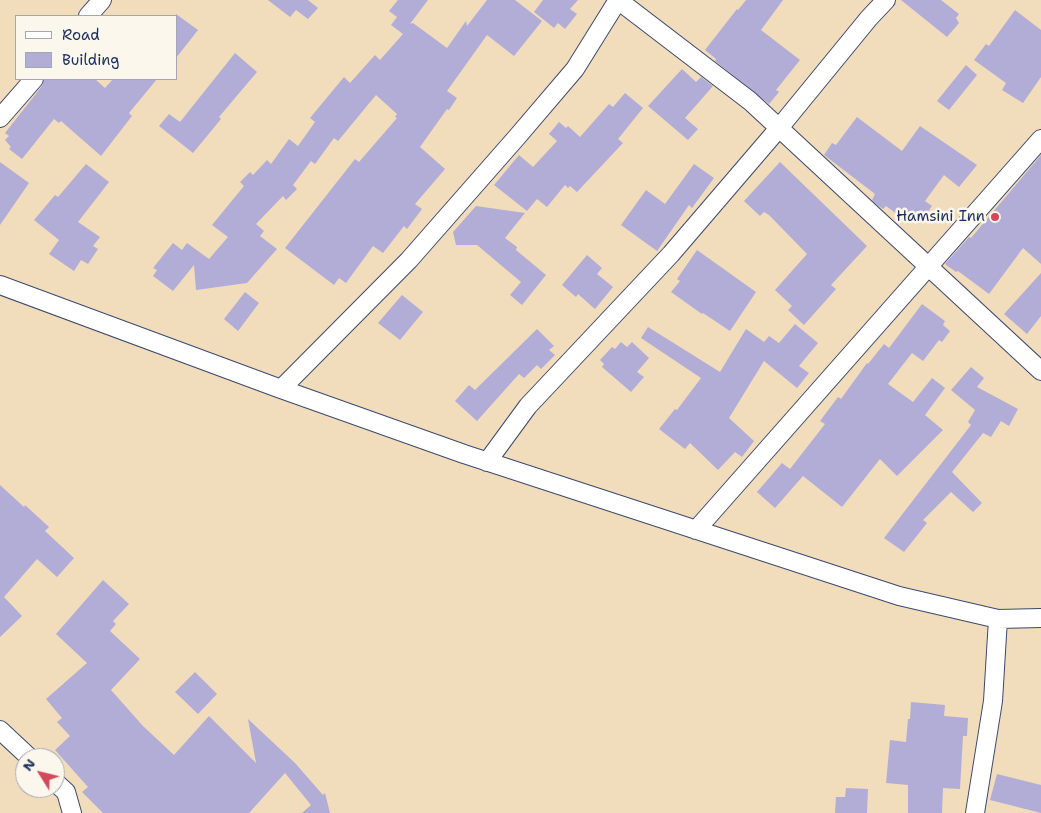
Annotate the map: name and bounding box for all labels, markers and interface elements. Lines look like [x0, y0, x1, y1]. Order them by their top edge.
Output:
legend [15, 15, 178, 80]
text: Road [62, 25, 100, 45]
text: Building [62, 50, 119, 70]
place label: Hamsini Inn [896, 208, 985, 226]
marker: Hamsini Inn [989, 211, 1001, 223]
north arrow [15, 748, 65, 798]
text: N [18, 755, 39, 775]

